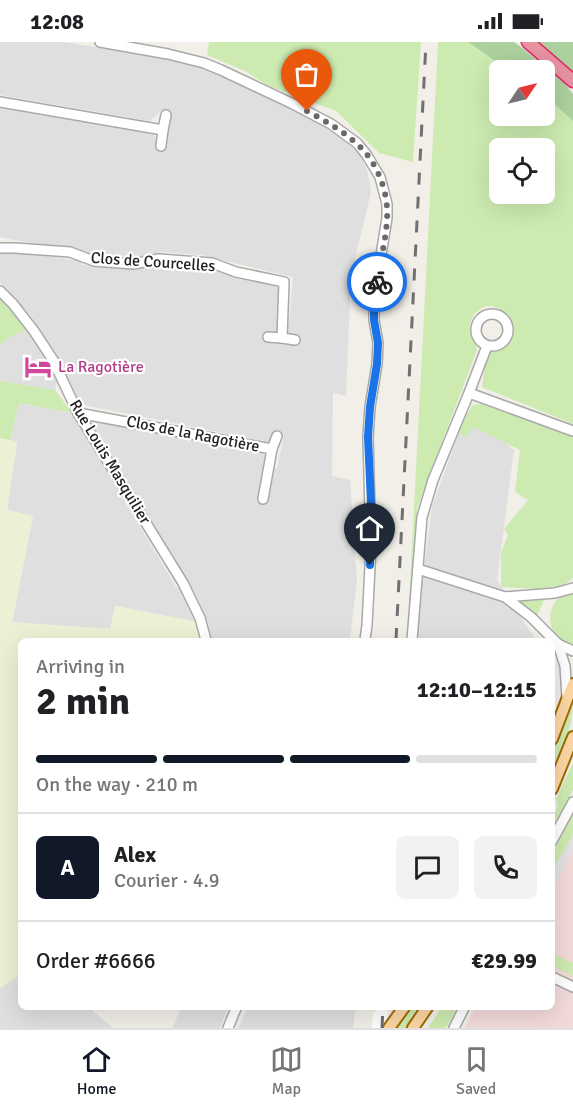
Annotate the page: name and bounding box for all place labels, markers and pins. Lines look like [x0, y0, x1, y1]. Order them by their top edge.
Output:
pin [281, 49, 332, 111]
hotel icon: La Ragotière [23, 352, 53, 382]
place label: La Ragotière [58, 357, 144, 377]
pin [344, 503, 395, 565]

